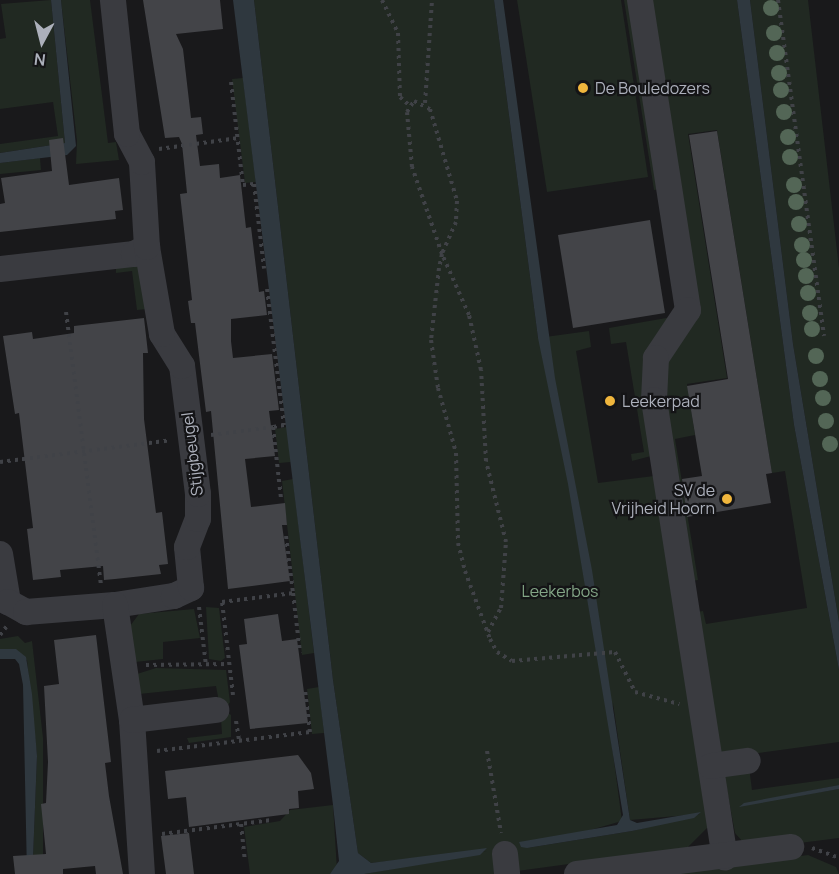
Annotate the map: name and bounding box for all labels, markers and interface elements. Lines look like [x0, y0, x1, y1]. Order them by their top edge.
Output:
north arrow [12, 12, 72, 72]
text: N [33, 48, 47, 71]
place label: De Bouledozers [595, 78, 710, 98]
marker: De Bouledozers [576, 81, 590, 95]
place label: Leekerpad [622, 391, 700, 411]
marker: Leekerpad [603, 394, 617, 408]
street label: Stijgbeugel [177, 411, 207, 497]
place label: SV de Vrijheid Hoorn [611, 480, 715, 518]
marker: SV de Vrijheid Hoorn [720, 492, 734, 506]
park label: Leekerbos [521, 581, 599, 601]

